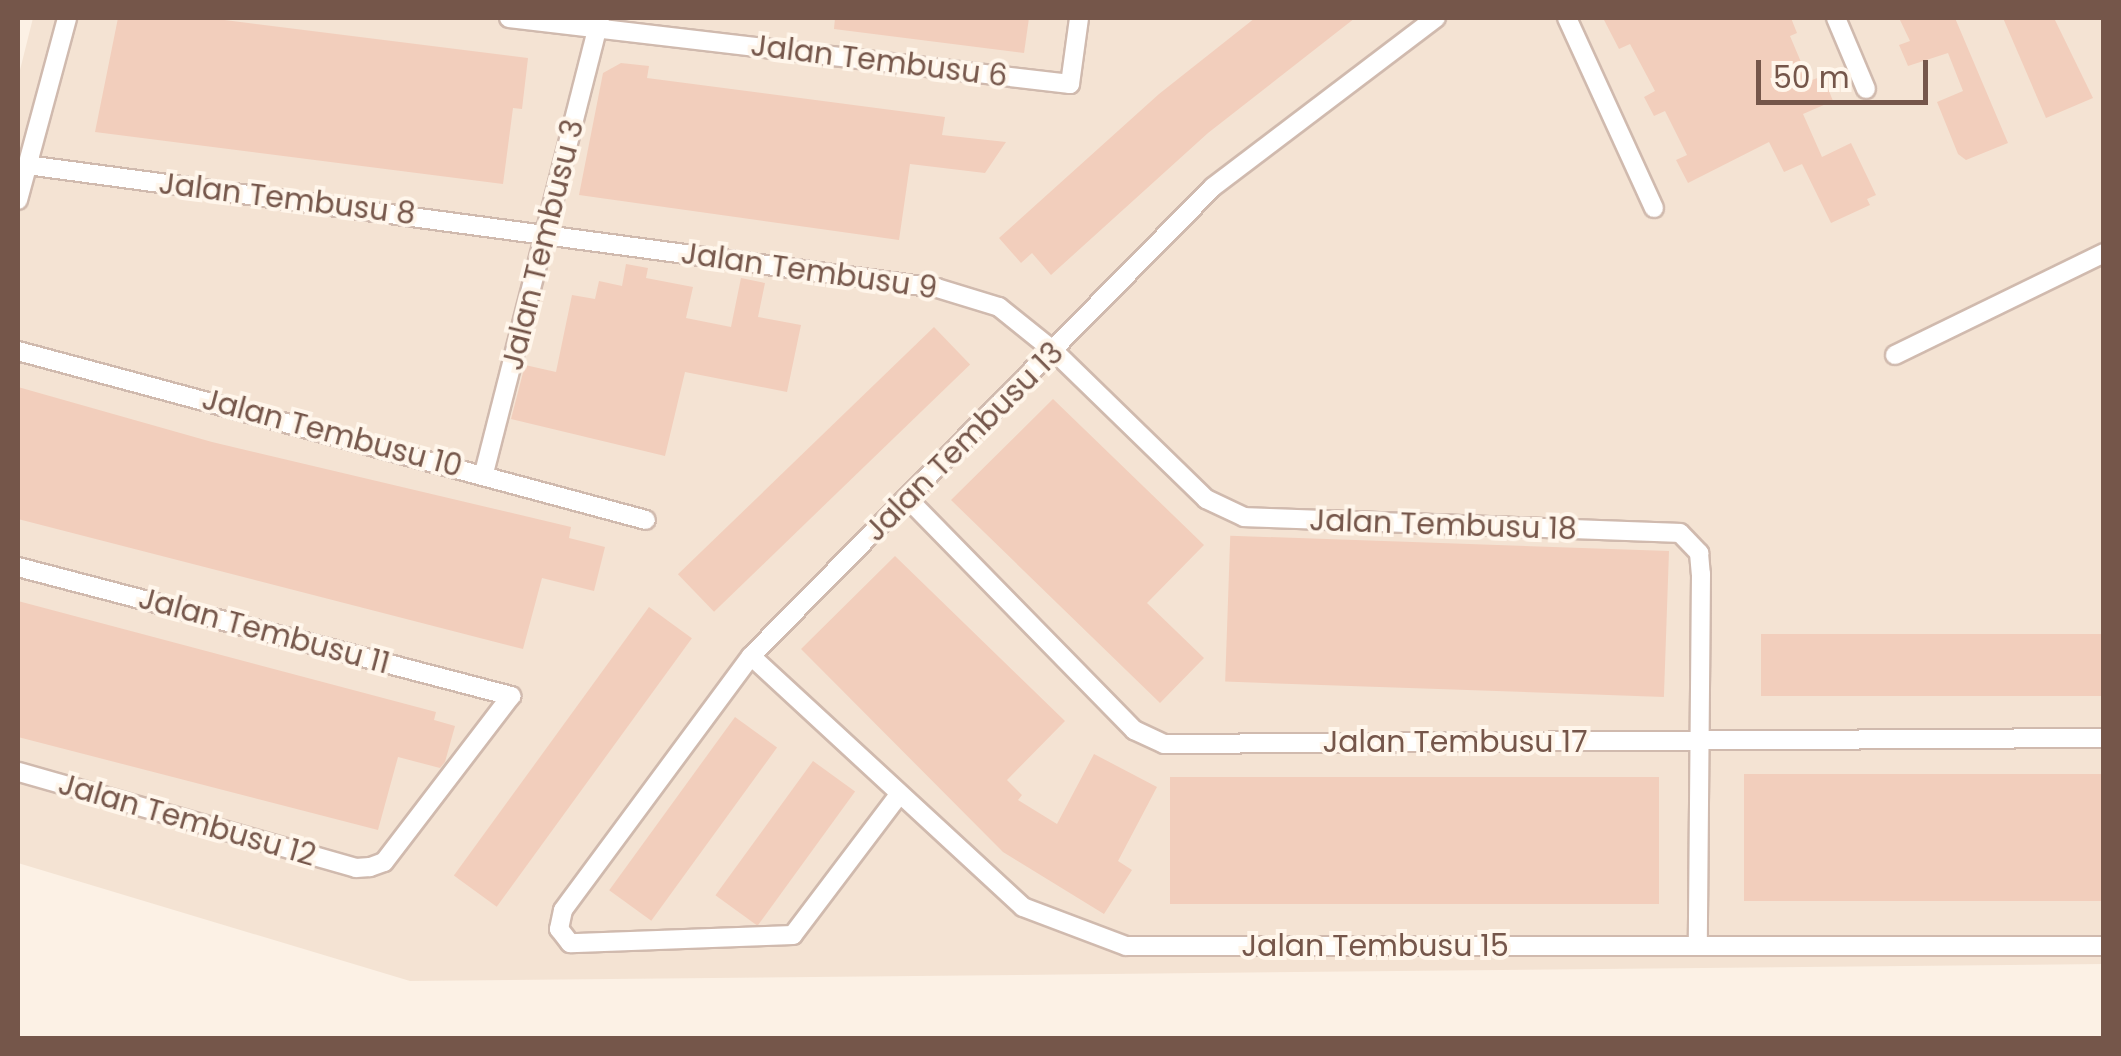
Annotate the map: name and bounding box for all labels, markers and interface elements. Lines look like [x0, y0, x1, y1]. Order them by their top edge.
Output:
street label: Jalan Tembusu 6 [749, 27, 1009, 95]
scale bar [1761, 40, 1934, 102]
text: 50 m [1773, 56, 1850, 99]
street label: Jalan Tembusu 3 [494, 116, 592, 374]
street label: Jalan Tembusu 8 [157, 165, 417, 233]
street label: Jalan Tembusu 9 [679, 235, 939, 307]
street label: Jalan Tembusu 13 [857, 335, 1071, 549]
street label: Jalan Tembusu 10 [198, 381, 466, 485]
street label: Jalan Tembusu 18 [1309, 502, 1577, 548]
street label: Jalan Tembusu 11 [135, 580, 393, 682]
street label: Jalan Tembusu 17 [1322, 724, 1588, 760]
street label: Jalan Tembusu 12 [54, 766, 320, 874]
street label: Jalan Tembusu 15 [1241, 928, 1509, 964]

